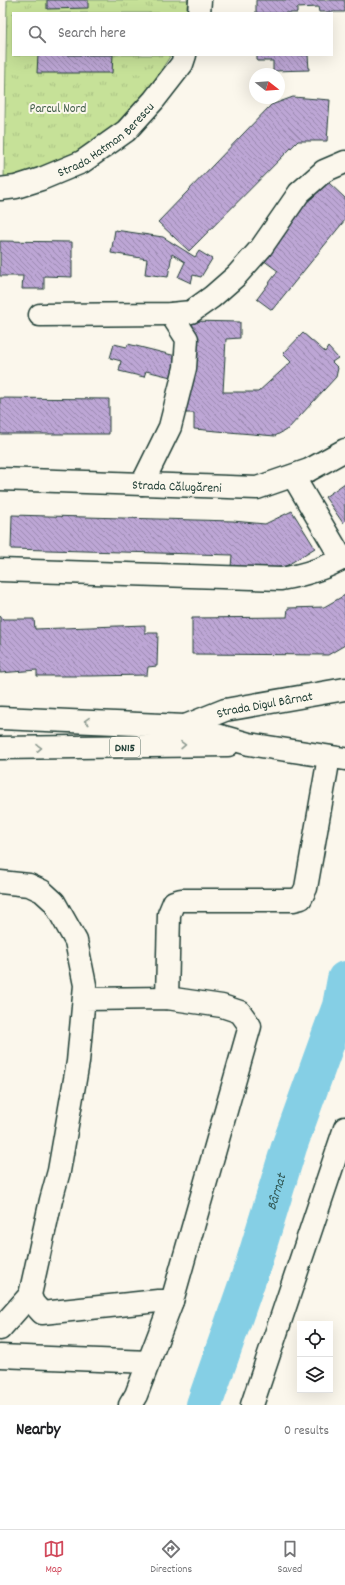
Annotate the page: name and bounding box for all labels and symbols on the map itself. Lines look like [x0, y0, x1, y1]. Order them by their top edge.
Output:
north arrow [249, 68, 285, 104]
street label: Strada Hatman Berescu [55, 99, 160, 183]
park label: Parcul Nord [30, 100, 86, 119]
street label: Strada Călugăreni [132, 477, 222, 499]
street label: Strada Digul Bârnat [214, 688, 315, 724]
one-way arrow [84, 717, 90, 726]
road number: DN15 [110, 737, 140, 757]
one-way arrow [180, 741, 186, 750]
one-way arrow [36, 744, 42, 752]
water label: Bârnat [262, 1170, 293, 1213]

